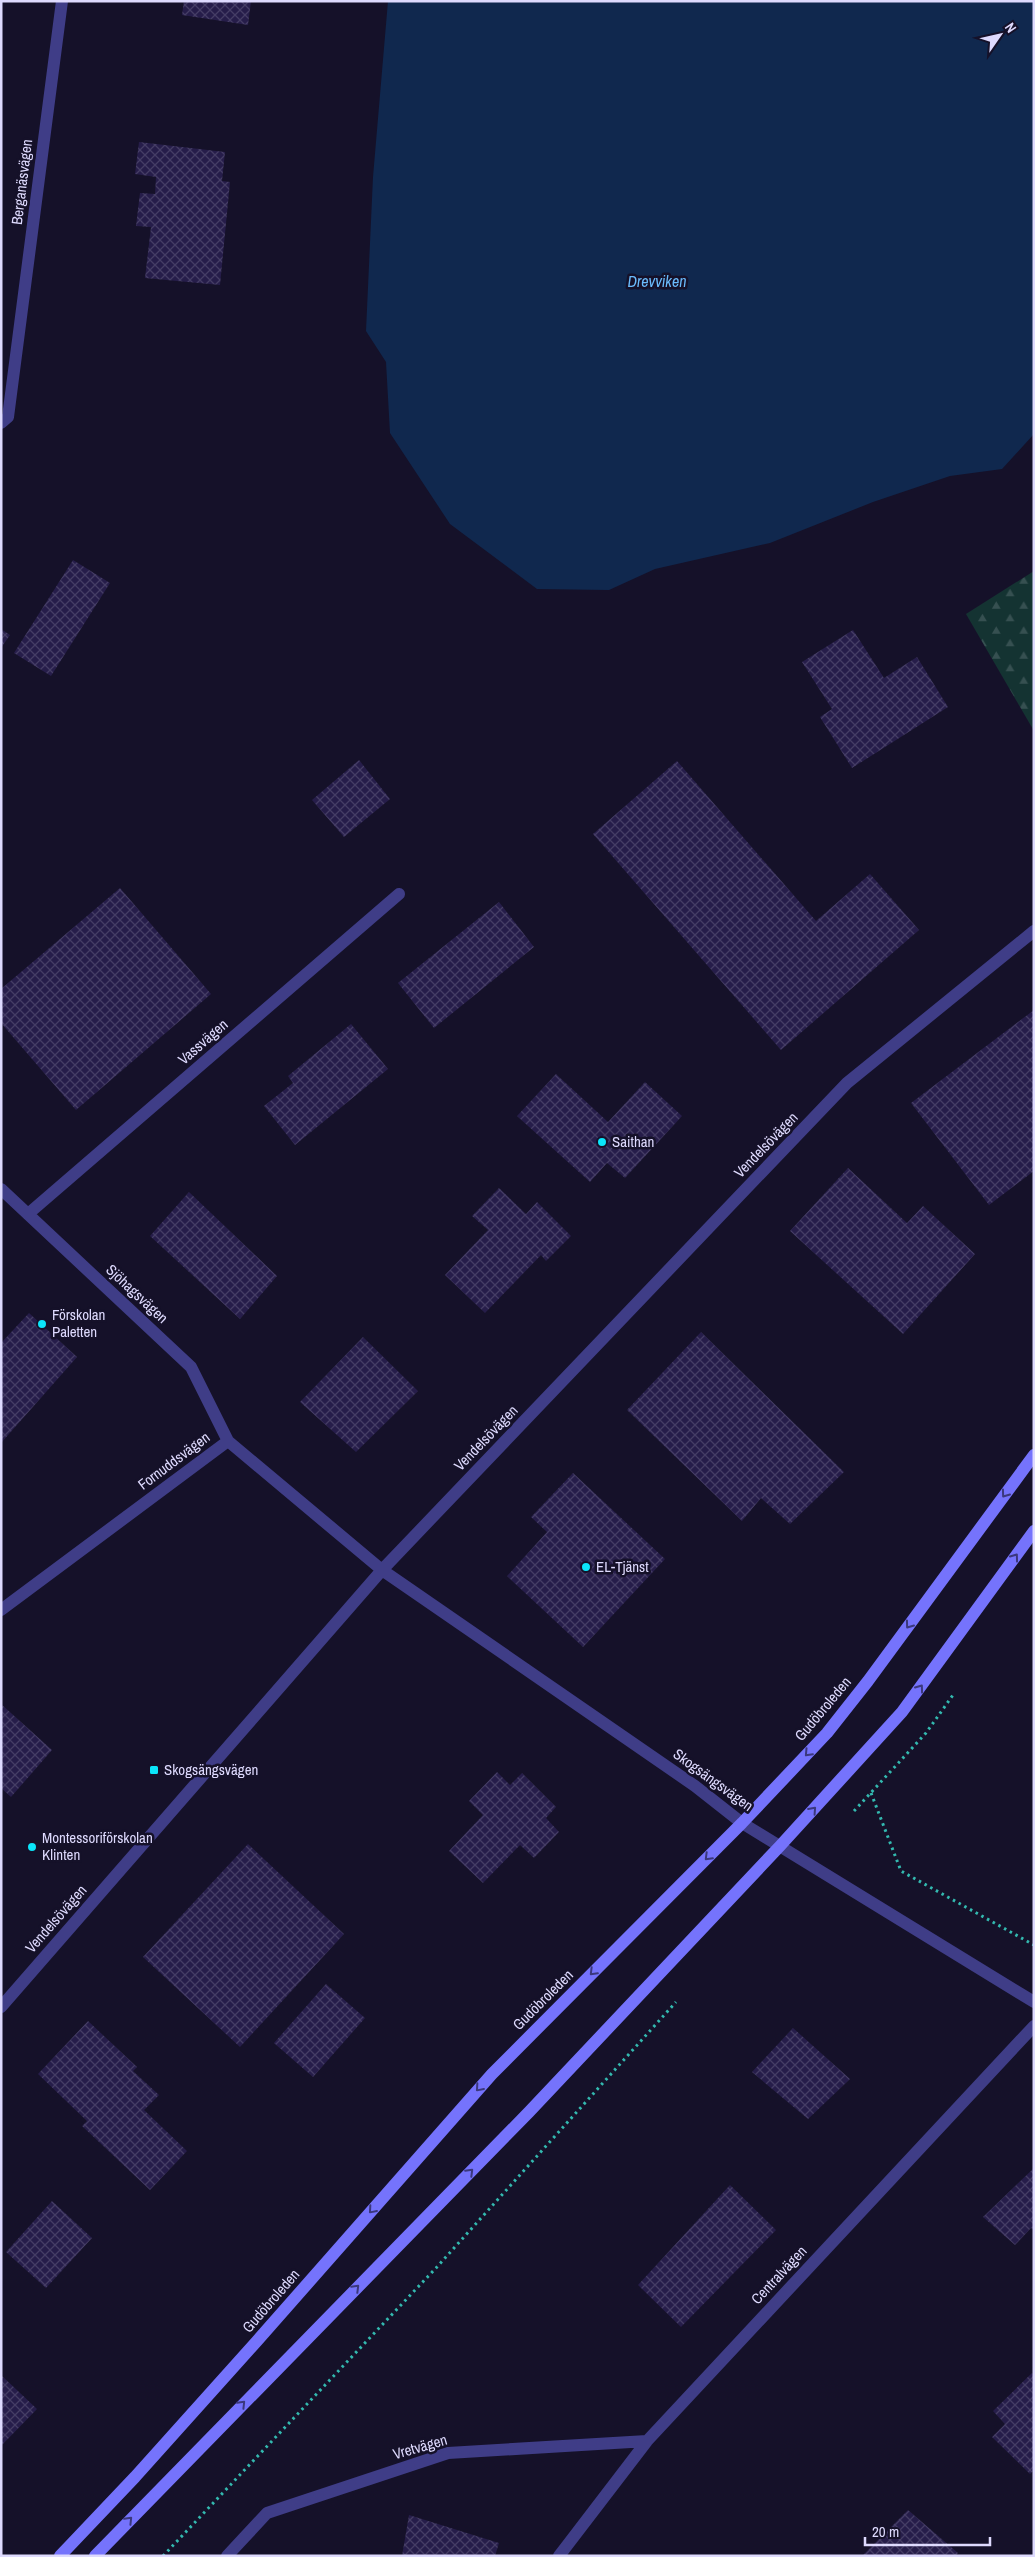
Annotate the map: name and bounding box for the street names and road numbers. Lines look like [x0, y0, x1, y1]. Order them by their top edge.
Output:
street label: Berganäsvägen [6, 138, 37, 226]
street label: Vassvägen [173, 1014, 232, 1069]
street label: Vendelsövägen [729, 1107, 802, 1182]
street label: Sjöhagsvägen [102, 1259, 173, 1328]
street label: Vendelsövägen [449, 1400, 522, 1475]
street label: Fornuddsvägen [133, 1427, 214, 1495]
street label: Gudöbroleden [790, 1672, 856, 1745]
street label: Skogsängsvägen [669, 1743, 758, 1816]
street label: Vendelsövägen [20, 1880, 91, 1957]
street label: Gudöbroleden [508, 1965, 578, 2035]
street label: Centralvägen [746, 2241, 811, 2309]
street label: Gudöbroleden [237, 2264, 304, 2337]
street label: Vretvägen [390, 2429, 449, 2464]

